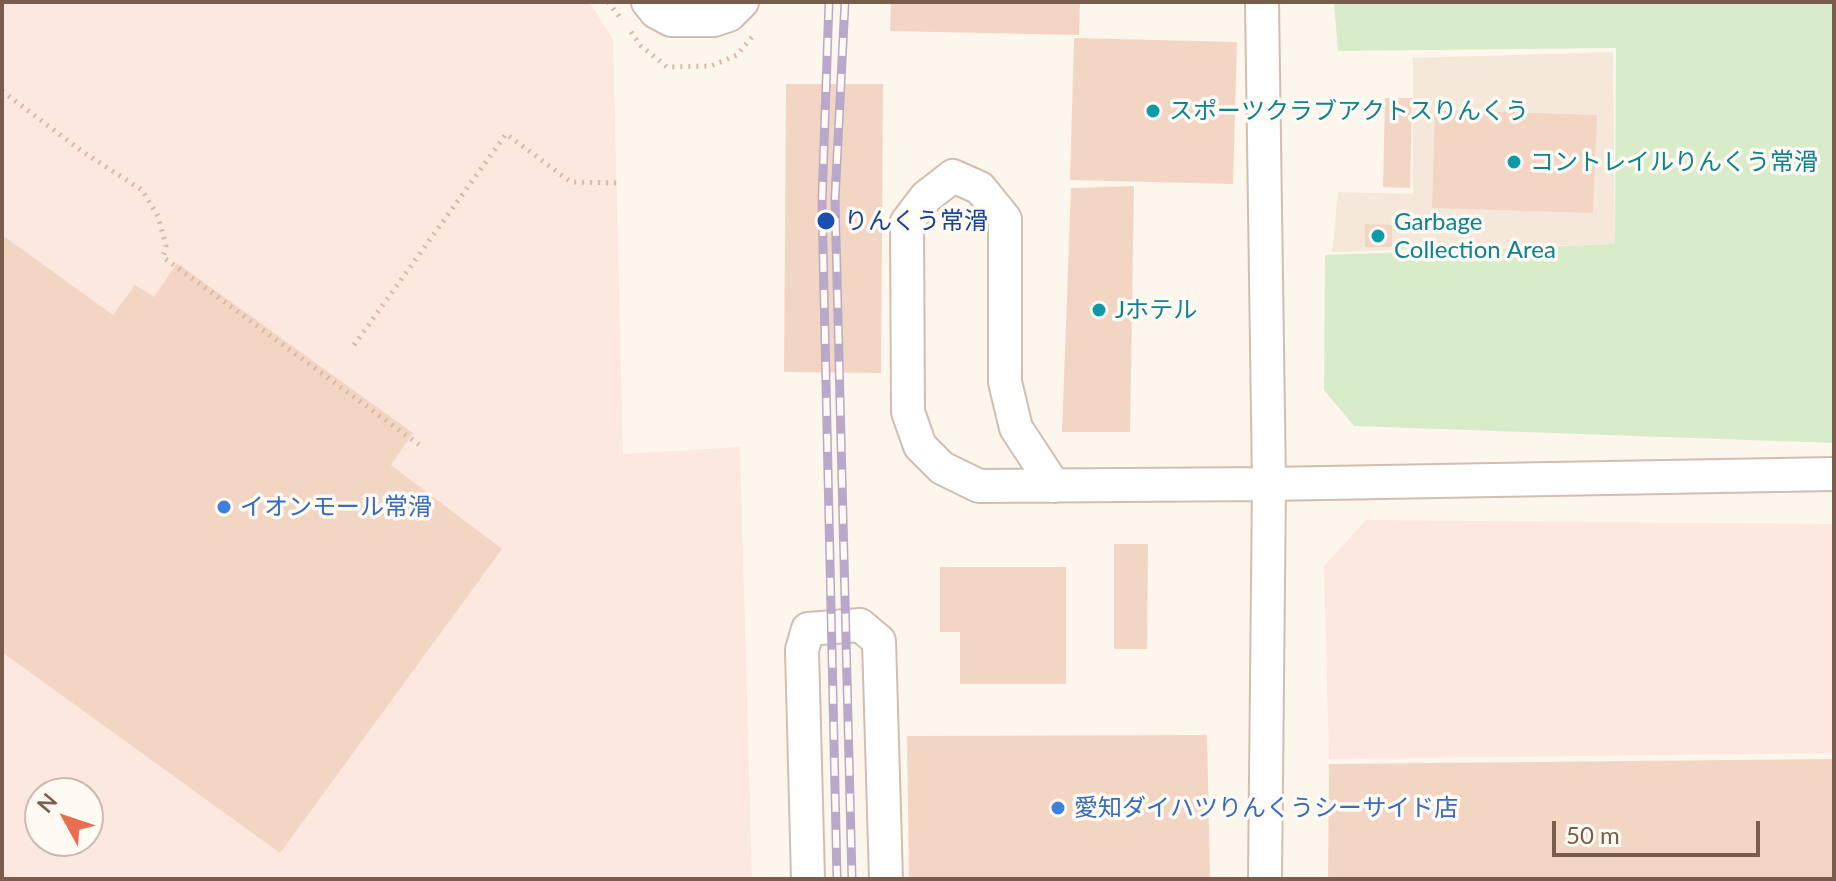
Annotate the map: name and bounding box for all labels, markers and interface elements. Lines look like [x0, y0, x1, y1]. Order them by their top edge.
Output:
place label: スポーツクラブアクトスりんくう [1169, 97, 1529, 125]
marker: スポーツクラブアクトスりんくう [1144, 102, 1162, 120]
place label: コントレイルりんくう常滑 [1530, 148, 1818, 176]
marker: コントレイルりんくう常滑 [1505, 153, 1523, 171]
place label: りんくう常滑 [844, 207, 988, 235]
place label: Garbage Collection Area [1394, 208, 1556, 264]
marker: りんくう常滑 [815, 210, 837, 232]
marker: Garbage Collection Area [1369, 227, 1387, 245]
place label: Jホテル [1115, 296, 1197, 324]
marker: Jホテル [1090, 301, 1108, 319]
place label: イオンモール常滑 [240, 493, 432, 521]
marker: イオンモール常滑 [215, 498, 233, 516]
north arrow [24, 777, 104, 857]
text: N [31, 787, 63, 818]
place label: 愛知ダイハツりんくうシーサイド店 [1074, 794, 1458, 822]
marker: 愛知ダイハツりんくうシーサイド店 [1049, 799, 1067, 817]
scale bar [1556, 805, 1764, 855]
text: 50 m [1566, 820, 1620, 849]

